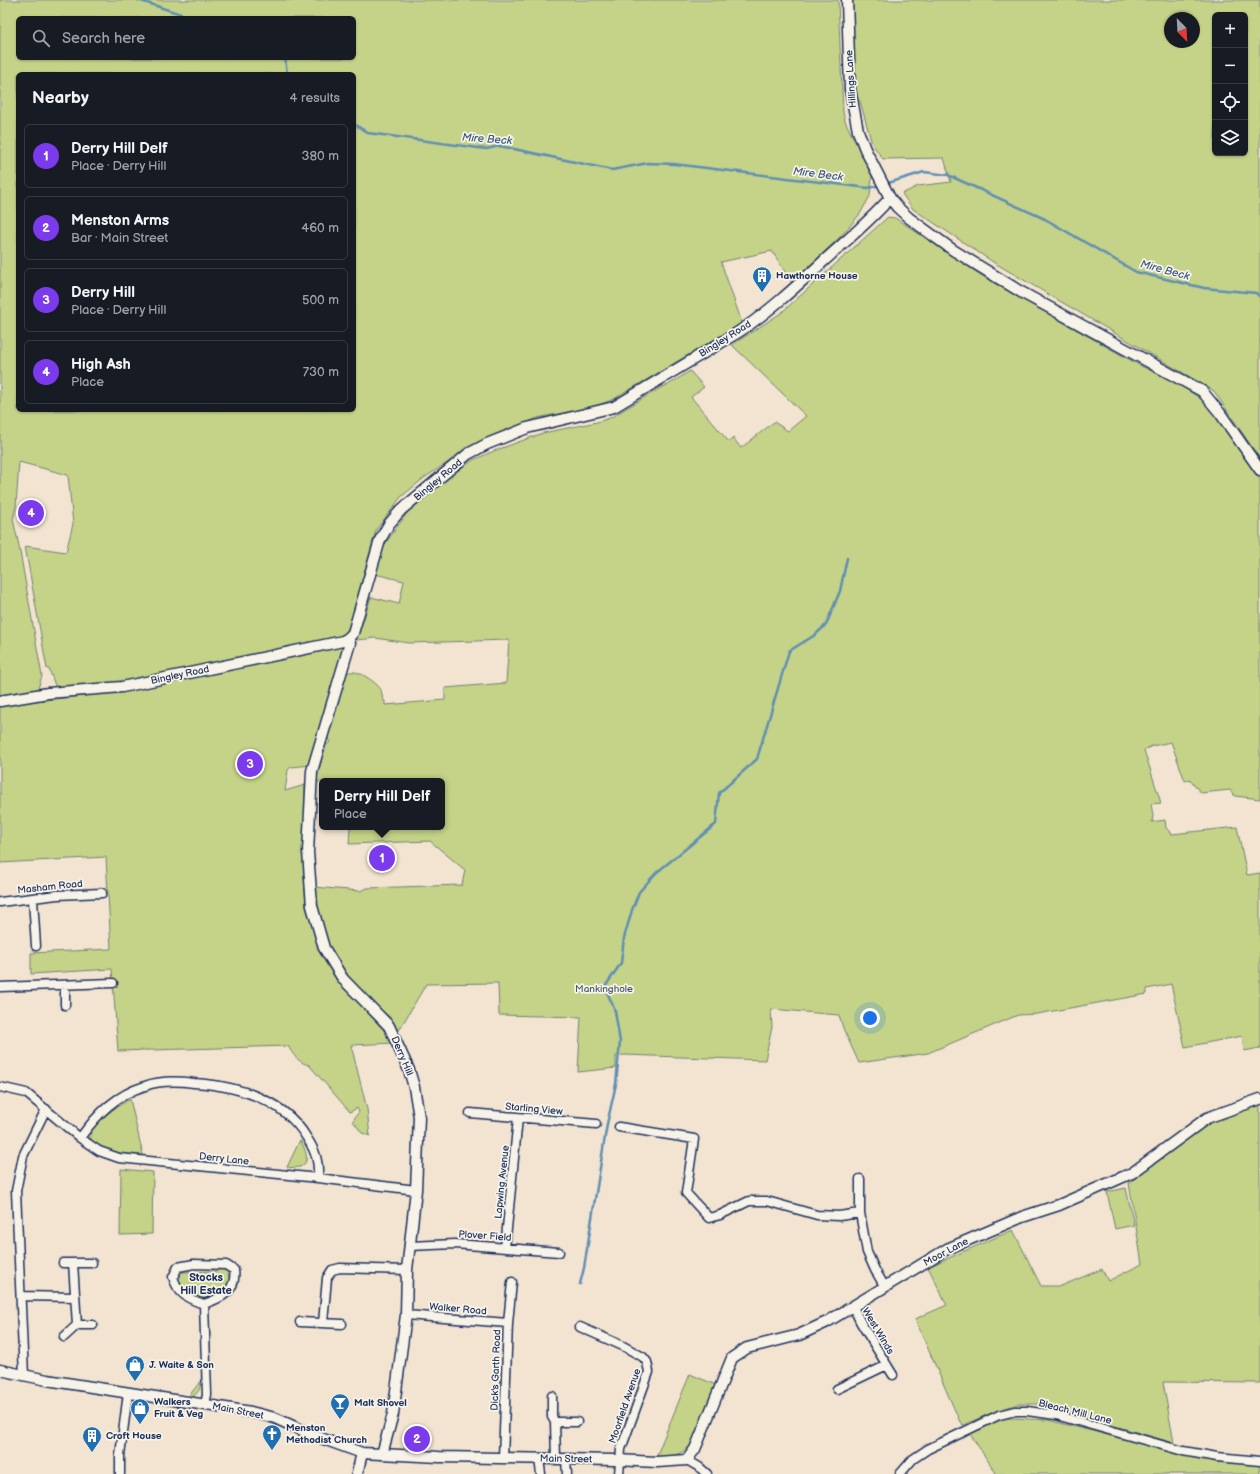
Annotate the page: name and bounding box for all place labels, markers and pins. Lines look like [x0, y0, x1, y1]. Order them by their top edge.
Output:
building icon: Hawthorne House [751, 265, 773, 293]
place label: Hawthorne House [776, 270, 858, 282]
pin: 4 [18, 498, 44, 528]
pin: 3 [237, 749, 263, 779]
pin: 1 [369, 843, 395, 873]
shop icon: J. Waite & Son [124, 1354, 146, 1382]
place label: J. Waite & Son [149, 1359, 214, 1371]
bar icon: Malt Shovel [329, 1392, 351, 1420]
place label: Walkers Fruit & Veg [154, 1396, 203, 1420]
shop icon: Walkers Fruit & Veg [129, 1397, 151, 1425]
place label: Malt Shovel [354, 1397, 407, 1409]
place label: Menston Methodist Church [286, 1422, 367, 1446]
church icon: Menston Methodist Church [261, 1423, 283, 1451]
pin: 2 [404, 1424, 430, 1454]
building icon: Croft House [81, 1425, 103, 1453]
place label: Croft House [106, 1430, 162, 1442]

